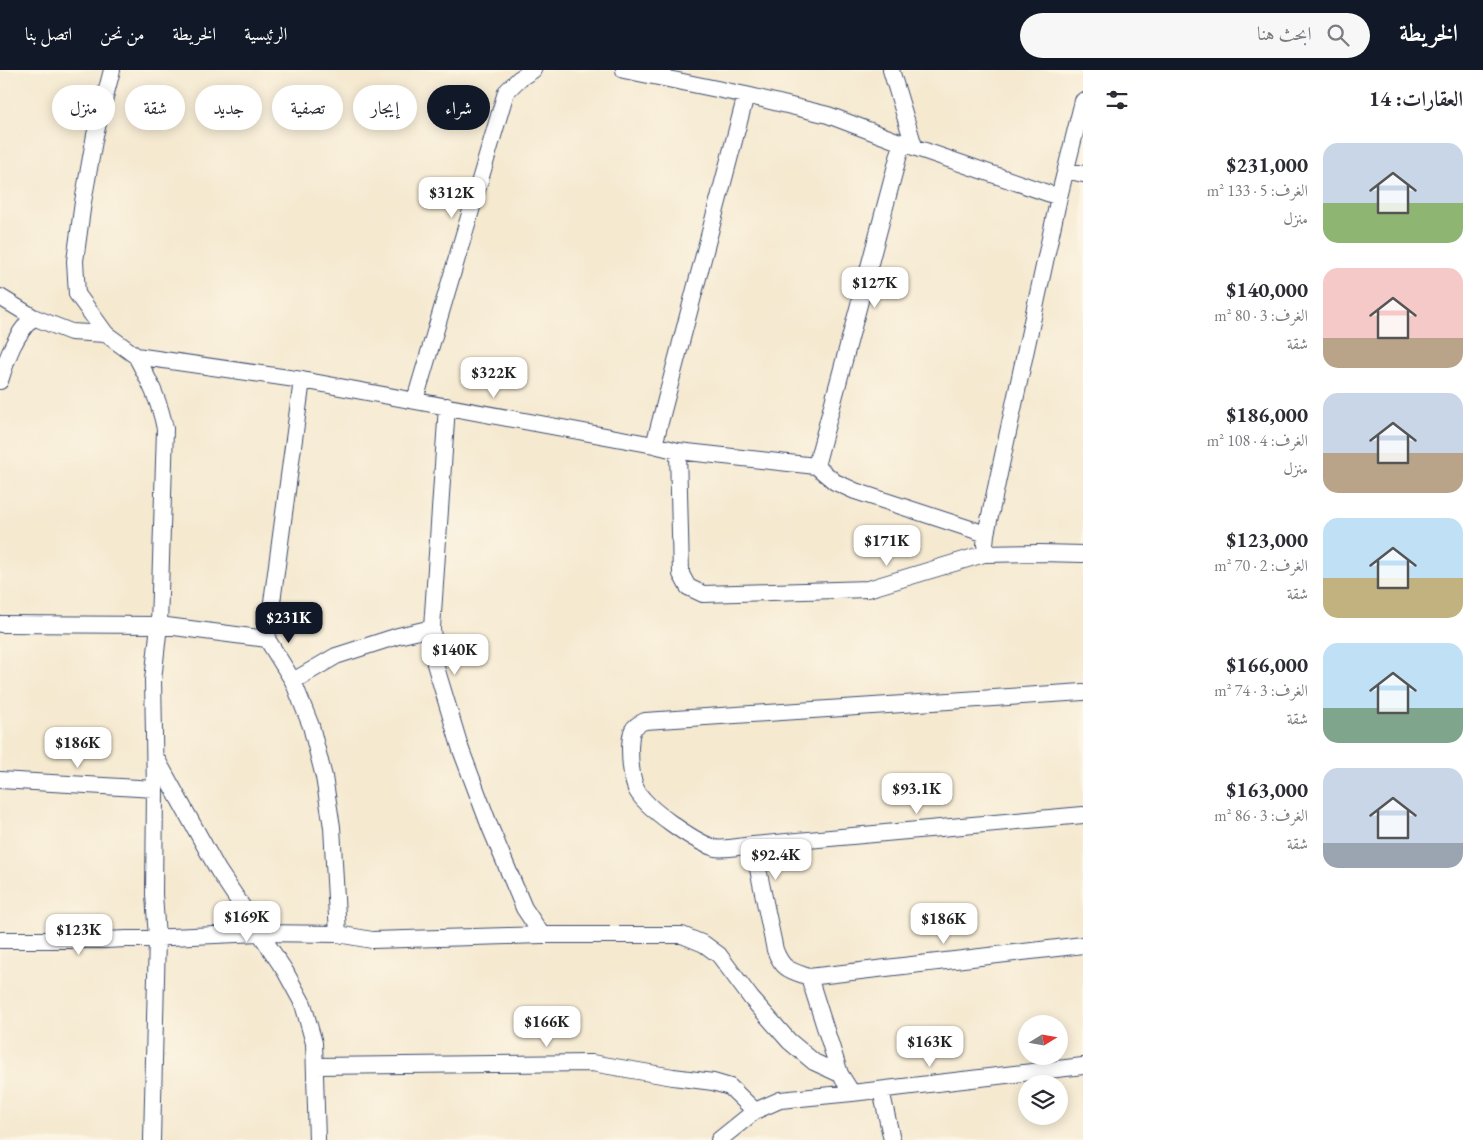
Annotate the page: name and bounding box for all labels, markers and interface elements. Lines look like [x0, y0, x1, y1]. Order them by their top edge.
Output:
search box [1020, 13, 1370, 58]
text: الخريطة [1400, 17, 1458, 48]
text: ابحث هنا [1257, 21, 1312, 46]
icon: search [1324, 21, 1352, 49]
text: اتصل بنا [25, 22, 72, 45]
text: من نحن [100, 22, 144, 45]
text: الخريطة [172, 22, 216, 45]
text: الرئيسية [244, 22, 287, 45]
chip: منزل [52, 85, 115, 130]
chip: شقة [125, 85, 185, 130]
chip: جديد [195, 85, 262, 130]
chip: تصفية [272, 85, 343, 130]
chip: إيجار [353, 85, 417, 130]
chip: شراء [427, 85, 490, 130]
text: العقارات: 14 [1369, 85, 1463, 112]
icon: filters [1103, 86, 1131, 114]
text: $231,000 [1226, 151, 1308, 178]
icon: home [1363, 163, 1423, 223]
pin: $312K [417, 176, 487, 219]
text: الغرف: 5 · 133 m² [1207, 180, 1308, 201]
text: $312K [430, 182, 474, 203]
text: منزل [1283, 208, 1308, 229]
pin: $127K [840, 266, 910, 309]
text: $127K [853, 272, 897, 293]
text: $140,000 [1226, 276, 1308, 303]
icon: home [1363, 288, 1423, 348]
text: الغرف: 3 · 80 m² [1214, 305, 1308, 326]
text: شقة [1287, 333, 1308, 354]
pin: $322K [459, 356, 529, 399]
text: $322K [472, 362, 516, 383]
text: $186,000 [1226, 401, 1308, 428]
icon: home [1363, 413, 1423, 473]
text: الغرف: 4 · 108 m² [1207, 430, 1308, 451]
text: منزل [1283, 458, 1308, 479]
pin: $171K [852, 524, 922, 567]
text: $123,000 [1226, 526, 1308, 553]
text: $171K [865, 530, 909, 551]
icon: home [1363, 538, 1423, 598]
text: الغرف: 2 · 70 m² [1214, 555, 1308, 576]
text: شقة [1287, 583, 1308, 604]
pin: $231K [254, 602, 324, 644]
text: $231K [267, 607, 311, 628]
pin: $140K [420, 634, 490, 676]
text: $140K [433, 639, 477, 660]
text: $166,000 [1226, 651, 1308, 678]
icon: home [1363, 663, 1423, 723]
text: الغرف: 3 · 74 m² [1214, 680, 1308, 701]
text: شقة [1287, 708, 1308, 729]
pin: $186K [43, 726, 113, 769]
text: $186K [56, 732, 100, 753]
pin: $93.1K [876, 772, 958, 815]
text: $163,000 [1226, 776, 1308, 803]
text: $93.1K [893, 778, 941, 799]
icon: home [1363, 788, 1423, 848]
text: الغرف: 3 · 86 m² [1214, 805, 1308, 826]
text: شقة [1287, 833, 1308, 854]
pin: $92.4K [735, 838, 817, 881]
text: $92.4K [752, 844, 800, 865]
pin: $169K [212, 900, 282, 943]
pin: $186K [909, 902, 979, 945]
text: $169K [225, 906, 269, 927]
text: $186K [922, 908, 966, 929]
pin: $123K [44, 914, 114, 956]
text: $123K [57, 919, 101, 940]
pin: $166K [512, 1006, 582, 1048]
text: $166K [525, 1011, 569, 1032]
north arrow [1018, 1015, 1068, 1065]
map controls [1018, 1015, 1068, 1125]
pin: $163K [895, 1026, 965, 1068]
text: $163K [908, 1031, 952, 1052]
button: layers [1018, 1075, 1068, 1125]

